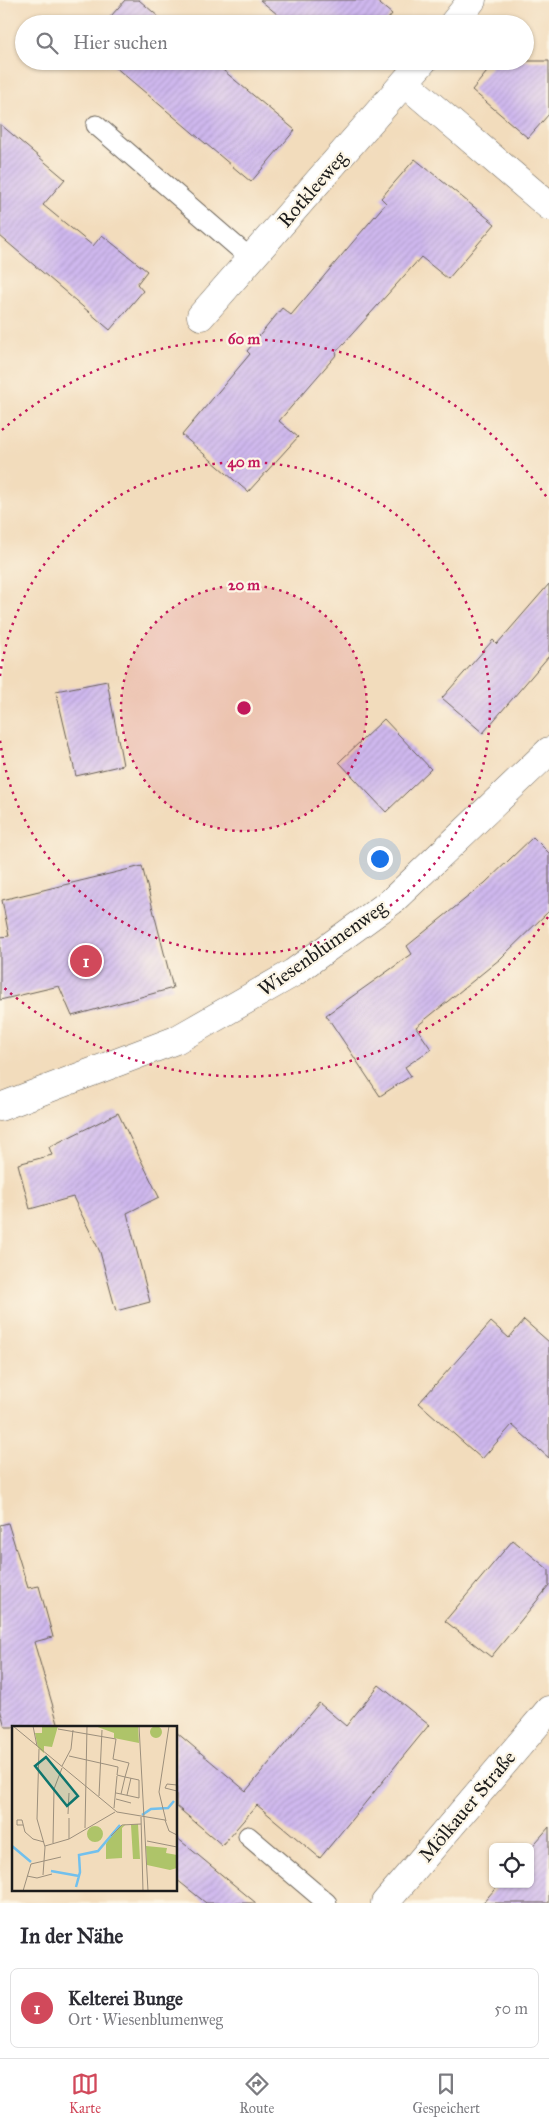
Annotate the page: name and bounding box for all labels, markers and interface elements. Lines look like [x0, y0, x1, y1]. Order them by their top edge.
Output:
search box [15, 15, 534, 70]
icon: search [33, 29, 61, 57]
text: Hier suchen [73, 31, 167, 54]
street label: Rotkleeweg [272, 145, 353, 233]
text: 60 m [228, 330, 261, 348]
text: 40 m [228, 453, 261, 472]
text: 20 m [228, 576, 260, 594]
centre of rings [235, 699, 253, 717]
your location [367, 846, 393, 872]
street label: Wiesenblumenweg [253, 894, 392, 1002]
pin: 1 [70, 942, 102, 980]
inset map [12, 1726, 178, 1890]
street label: Mölkauer Straße [414, 1746, 520, 1866]
map controls [489, 1843, 534, 1888]
button: locate [489, 1843, 534, 1888]
text: In der Nähe [20, 1923, 123, 1949]
text: Kelterei Bunge [68, 1987, 183, 2010]
text: 1 [34, 1999, 40, 2018]
text: 50 m [494, 1999, 528, 2018]
text: Ort · Wiesenblumenweg [68, 2010, 223, 2029]
tab: Karte [69, 2070, 101, 2117]
tab: Route [239, 2070, 274, 2117]
tab: Gespeichert [412, 2070, 480, 2117]

